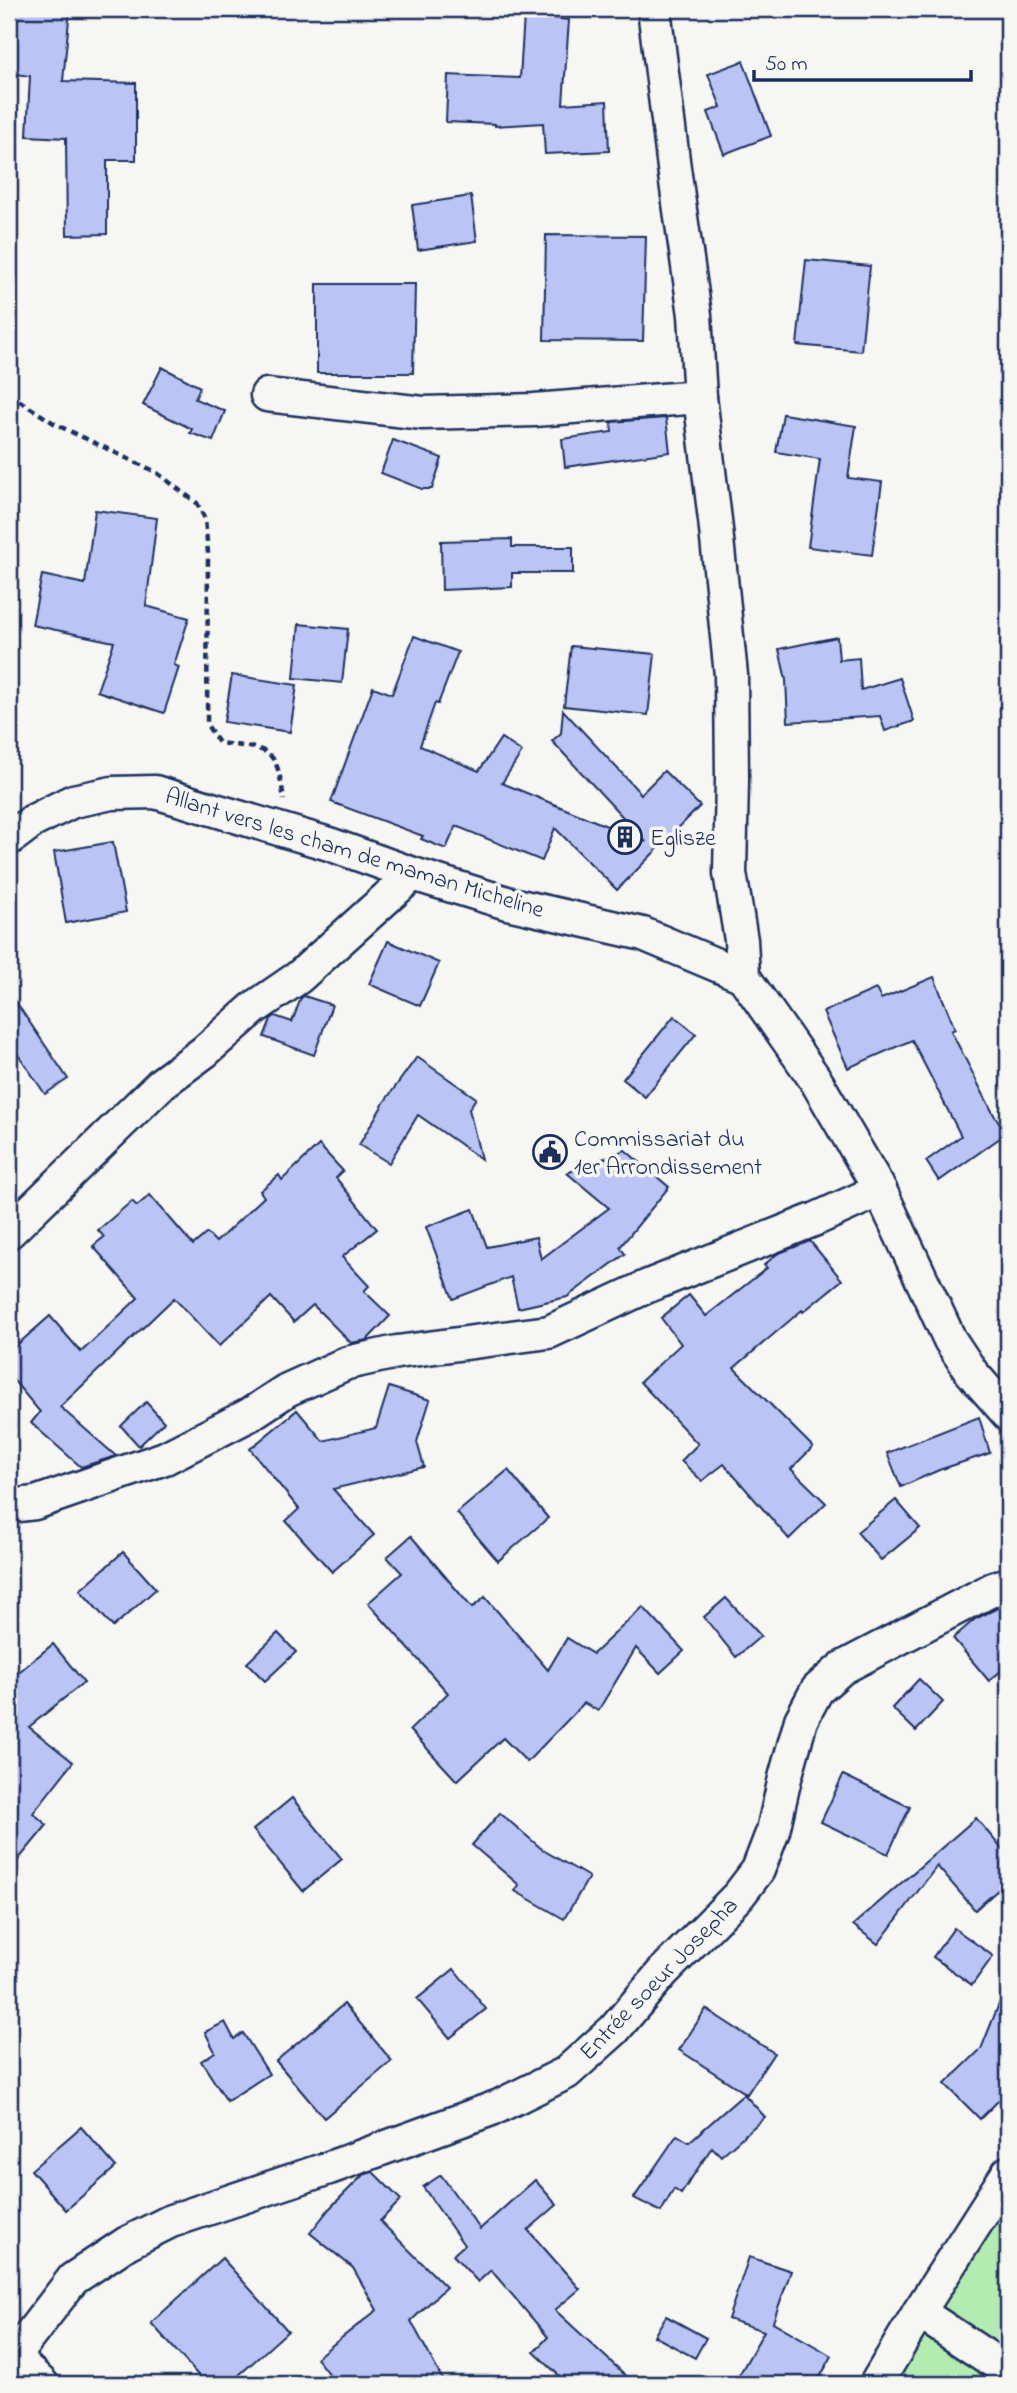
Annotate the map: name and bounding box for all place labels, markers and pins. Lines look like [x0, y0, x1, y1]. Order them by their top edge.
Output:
building icon: Eglisze [606, 818, 644, 856]
place label: Eglisze [650, 822, 716, 857]
place label: Commissariat du 1er Arrondissement [574, 1123, 762, 1186]
public building icon: Commissariat du 1er Arrondissement [531, 1133, 569, 1171]

